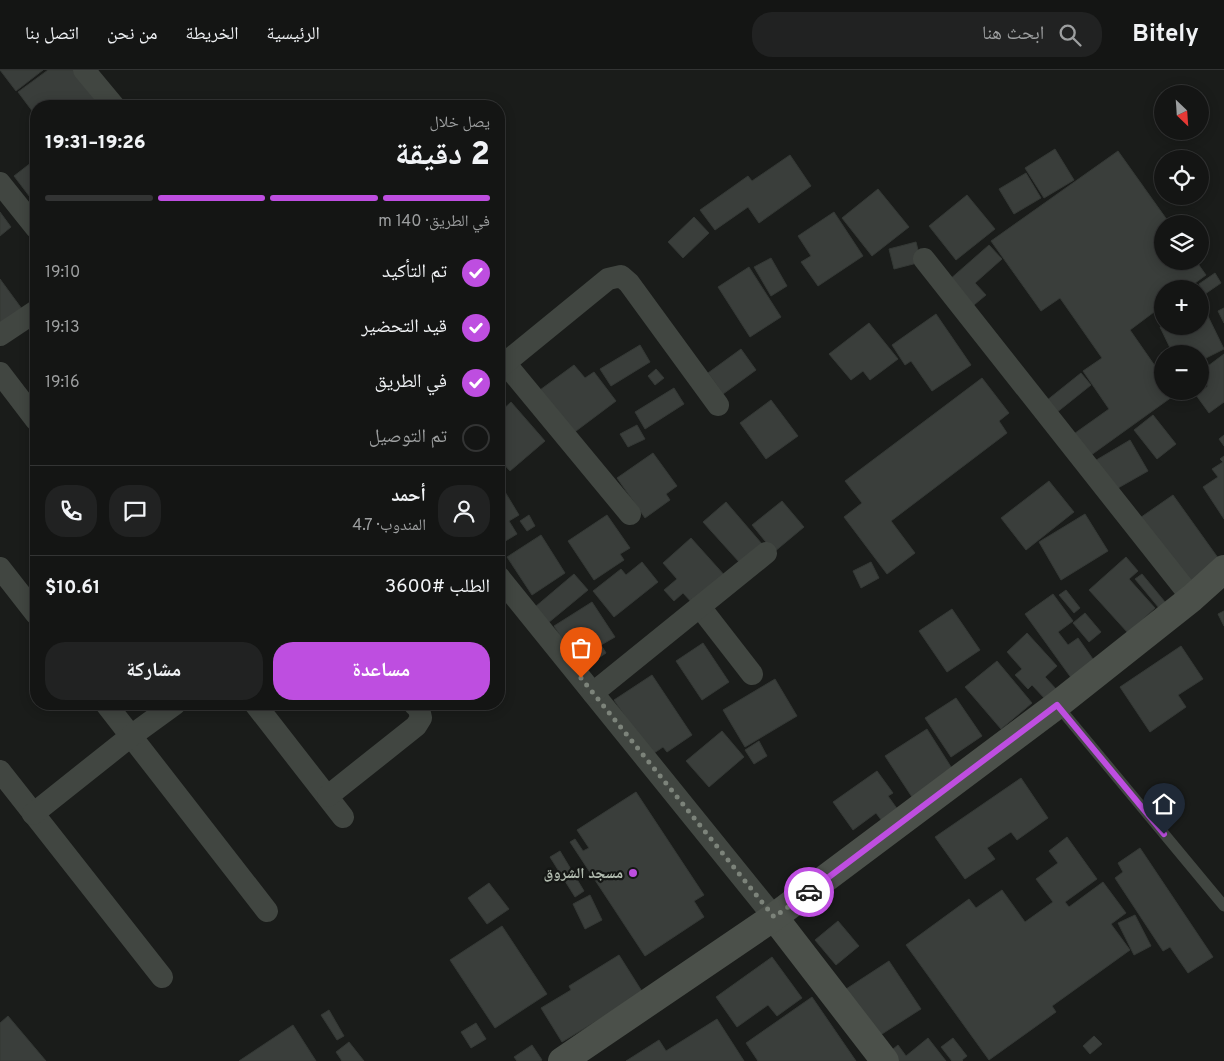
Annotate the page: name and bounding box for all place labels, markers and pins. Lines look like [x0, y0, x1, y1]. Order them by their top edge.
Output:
pin [560, 627, 602, 678]
pin [1143, 783, 1185, 834]
place label: مسجد الشروق [543, 865, 623, 884]
marker: مسجد الشروق [627, 867, 639, 879]

